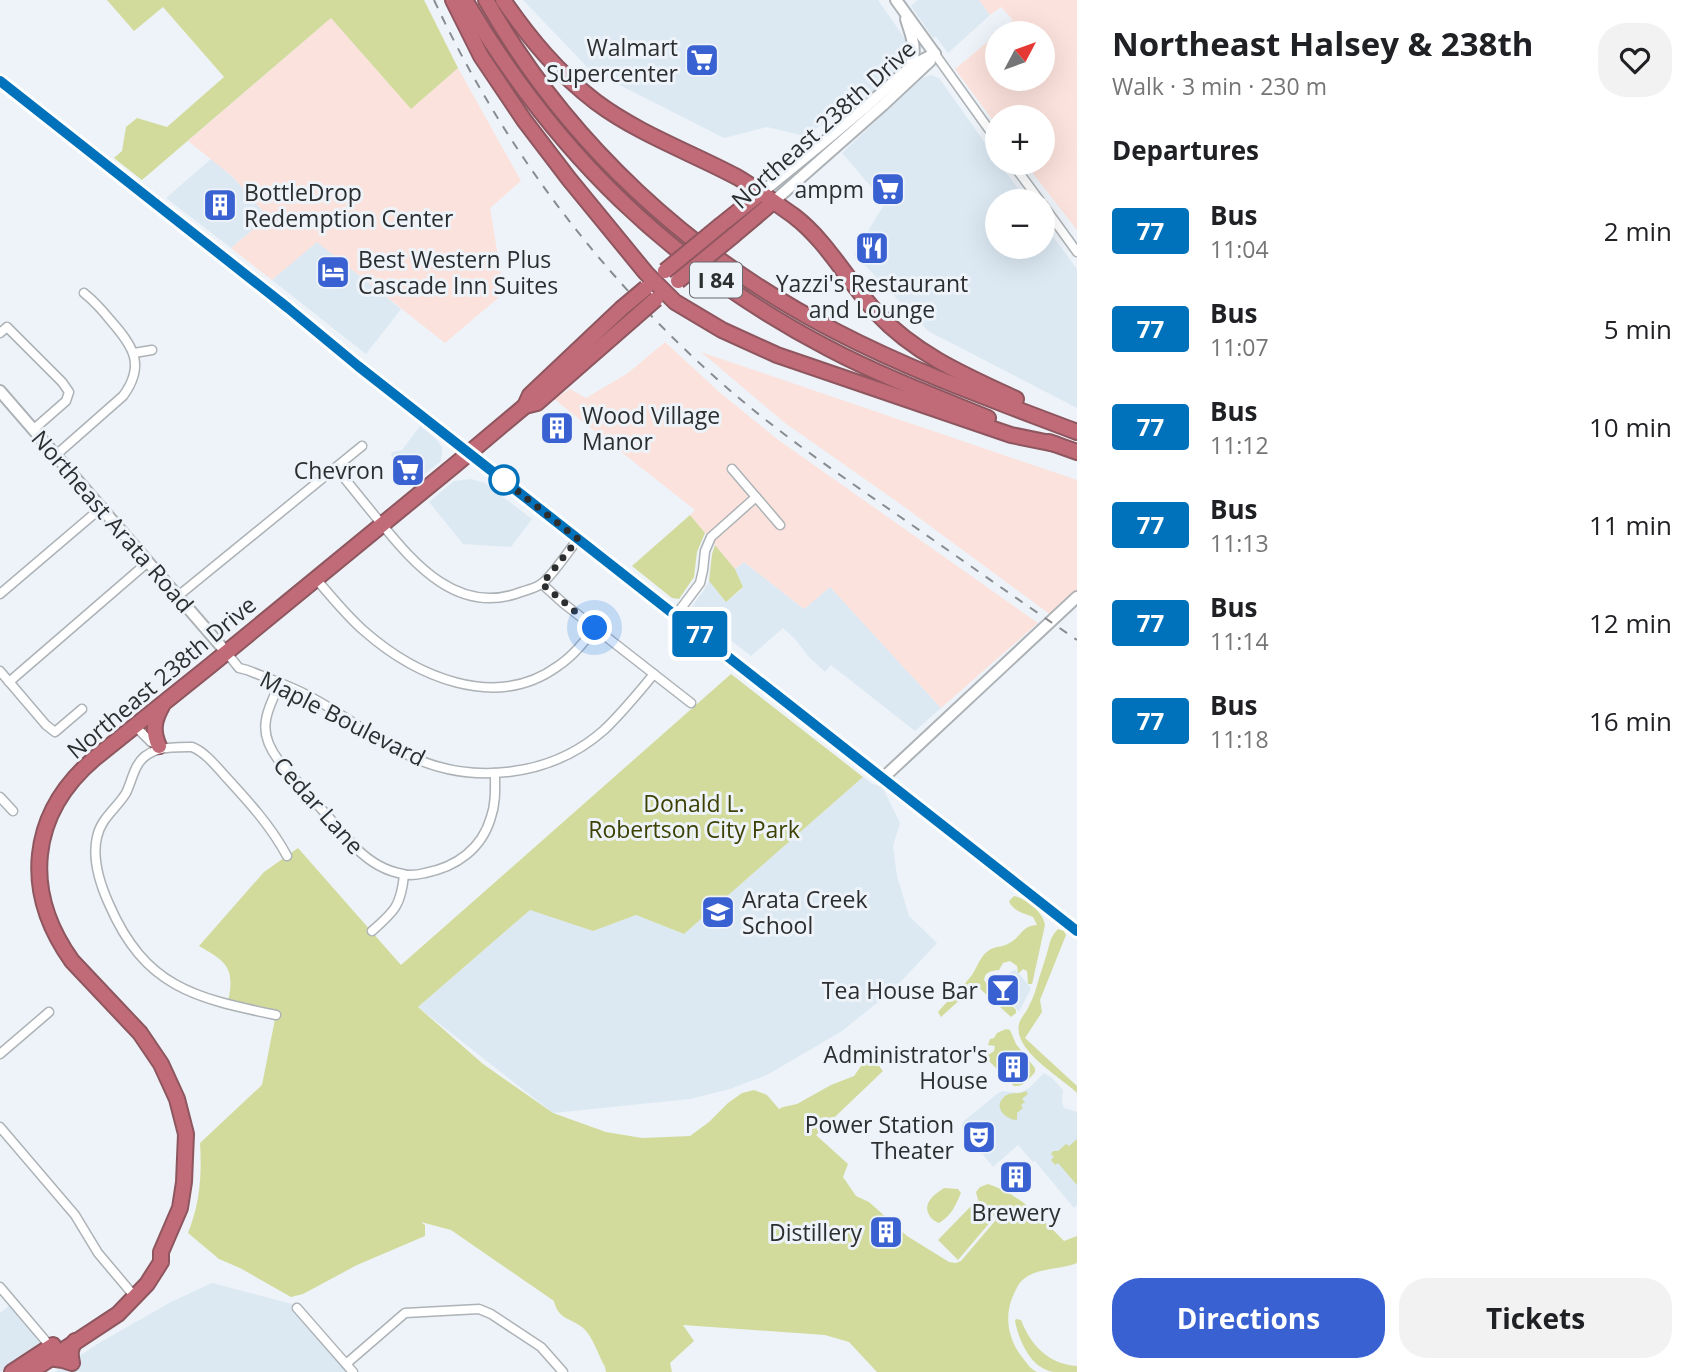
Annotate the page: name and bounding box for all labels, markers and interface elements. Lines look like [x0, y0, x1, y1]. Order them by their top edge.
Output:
north arrow [985, 21, 1055, 91]
map controls [985, 21, 1055, 259]
text: Northeast Halsey & 238th [1112, 21, 1533, 66]
button: heart [1598, 23, 1672, 97]
place label: Walmart Supercenter [546, 31, 679, 89]
street label: Northeast 238th Drive [724, 33, 922, 215]
supermarket icon: Walmart Supercenter [683, 41, 721, 79]
text: Walk · 3 min · 230 m [1112, 70, 1327, 102]
button: + [985, 105, 1055, 175]
text: Departures [1112, 132, 1259, 168]
supermarket icon: ampm [869, 170, 907, 208]
place label: ampm [795, 173, 864, 205]
place label: BottleDrop Redemption Center [244, 176, 454, 234]
building icon: BottleDrop Redemption Center [201, 186, 239, 224]
button: − [985, 189, 1055, 259]
text: Bus [1210, 197, 1257, 233]
text: 2 min [1604, 213, 1672, 249]
text: 77 [1137, 214, 1164, 247]
restaurant icon: Yazzi's Restaurant and Lounge [853, 229, 891, 267]
text: 11:04 [1210, 233, 1269, 265]
place label: Best Western Plus Cascade Inn Suites [358, 243, 558, 301]
hotel icon: Best Western Plus Cascade Inn Suites [314, 253, 352, 291]
road number: I 84 [690, 262, 742, 298]
place label: Yazzi's Restaurant and Lounge [776, 267, 968, 325]
text: Bus [1210, 295, 1257, 331]
text: 5 min [1604, 311, 1672, 347]
text: 77 [1137, 312, 1164, 345]
text: 11:07 [1210, 331, 1269, 363]
text: Bus [1210, 393, 1257, 429]
place label: Wood Village Manor [582, 399, 720, 457]
building icon: Wood Village Manor [538, 409, 576, 447]
text: 10 min [1589, 409, 1672, 445]
text: 77 [1137, 410, 1164, 443]
street label: Northeast Arata Road [25, 423, 201, 619]
text: 11:12 [1210, 429, 1269, 461]
supermarket icon: Chevron [389, 451, 427, 489]
place label: Chevron [294, 454, 384, 486]
unlabelled marker [489, 465, 519, 495]
text: Bus [1210, 491, 1257, 527]
text: 11 min [1589, 507, 1672, 543]
text: 77 [1137, 508, 1164, 541]
text: 11:13 [1210, 527, 1269, 559]
street label: Northeast 238th Drive [60, 588, 262, 766]
text: Bus [1210, 589, 1257, 625]
text: 12 min [1589, 605, 1672, 641]
text: 77 [1137, 606, 1164, 639]
your location [577, 610, 612, 645]
line badge: 77 [668, 611, 732, 657]
text: 77 [686, 617, 714, 650]
text: 11:14 [1210, 625, 1269, 657]
street label: Maple Boulevard [255, 663, 431, 773]
text: Bus [1210, 687, 1257, 723]
text: 16 min [1589, 703, 1672, 739]
text: 77 [1137, 704, 1164, 737]
text: 11:18 [1210, 723, 1269, 755]
street label: Cedar Lane [266, 749, 372, 861]
park label: Donald L. Robertson City Park [588, 787, 800, 845]
place label: Arata Creek School [742, 883, 867, 941]
school or university icon: Arata Creek School [699, 893, 737, 931]
bar icon: Tea House Bar [984, 971, 1022, 1009]
place label: Tea House Bar [822, 974, 979, 1006]
place label: Administrator's House [824, 1038, 988, 1096]
building icon: Administrator's House [994, 1048, 1032, 1086]
place label: Power Station Theater [805, 1108, 955, 1166]
theatre icon: Power Station Theater [960, 1118, 998, 1156]
building icon: Brewery [997, 1158, 1035, 1196]
place label: Brewery [972, 1196, 1061, 1228]
building icon: Distillery [867, 1213, 905, 1251]
place label: Distillery [769, 1216, 862, 1248]
button: Directions [1112, 1278, 1385, 1358]
button: Tickets [1399, 1278, 1672, 1358]

